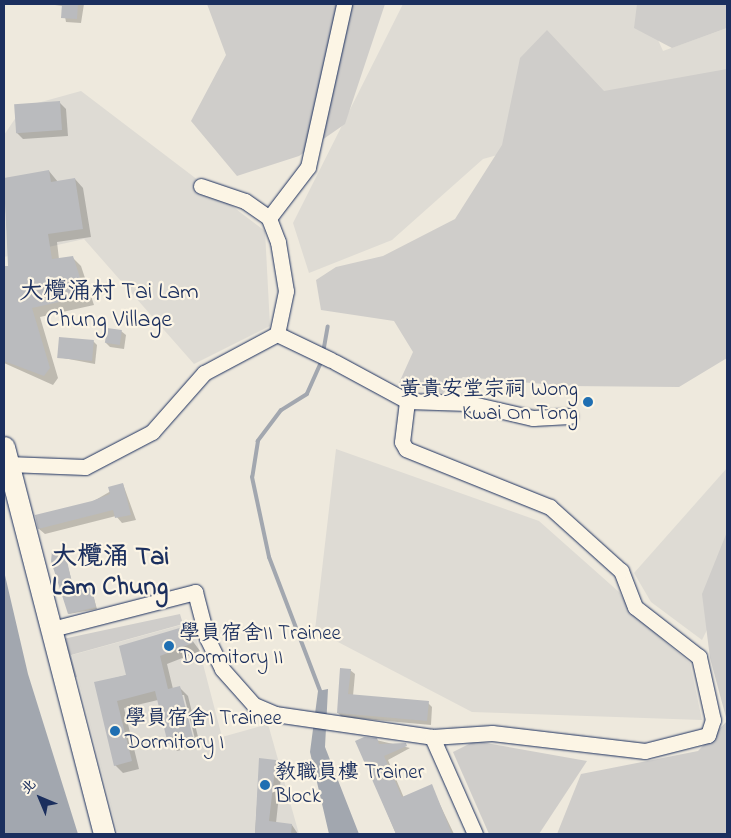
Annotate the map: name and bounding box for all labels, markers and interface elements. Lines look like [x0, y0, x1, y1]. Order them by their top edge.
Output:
district label: 大欖涌村 Tai Lam Chung Village [19, 279, 199, 335]
place label: 黃貴安堂宗祠 Wong Kwai On Tong [400, 377, 578, 427]
marker: 黃貴安堂宗祠 Wong Kwai On Tong [582, 396, 594, 408]
district label: 大欖涌 Tai Lam Chung [46, 543, 174, 604]
place label: 學員宿舍II Trainee Dormitory II [179, 621, 341, 671]
marker: 學員宿舍II Trainee Dormitory II [163, 640, 175, 652]
place label: 學員宿舍I Trainee Dormitory I [125, 706, 282, 756]
marker: 學員宿舍I Trainee Dormitory I [109, 725, 121, 737]
place label: 教職員樓 Trainer Block [275, 760, 424, 810]
north arrow [15, 773, 65, 823]
text: 北 [17, 775, 41, 799]
marker: 教職員樓 Trainer Block [259, 779, 271, 791]

